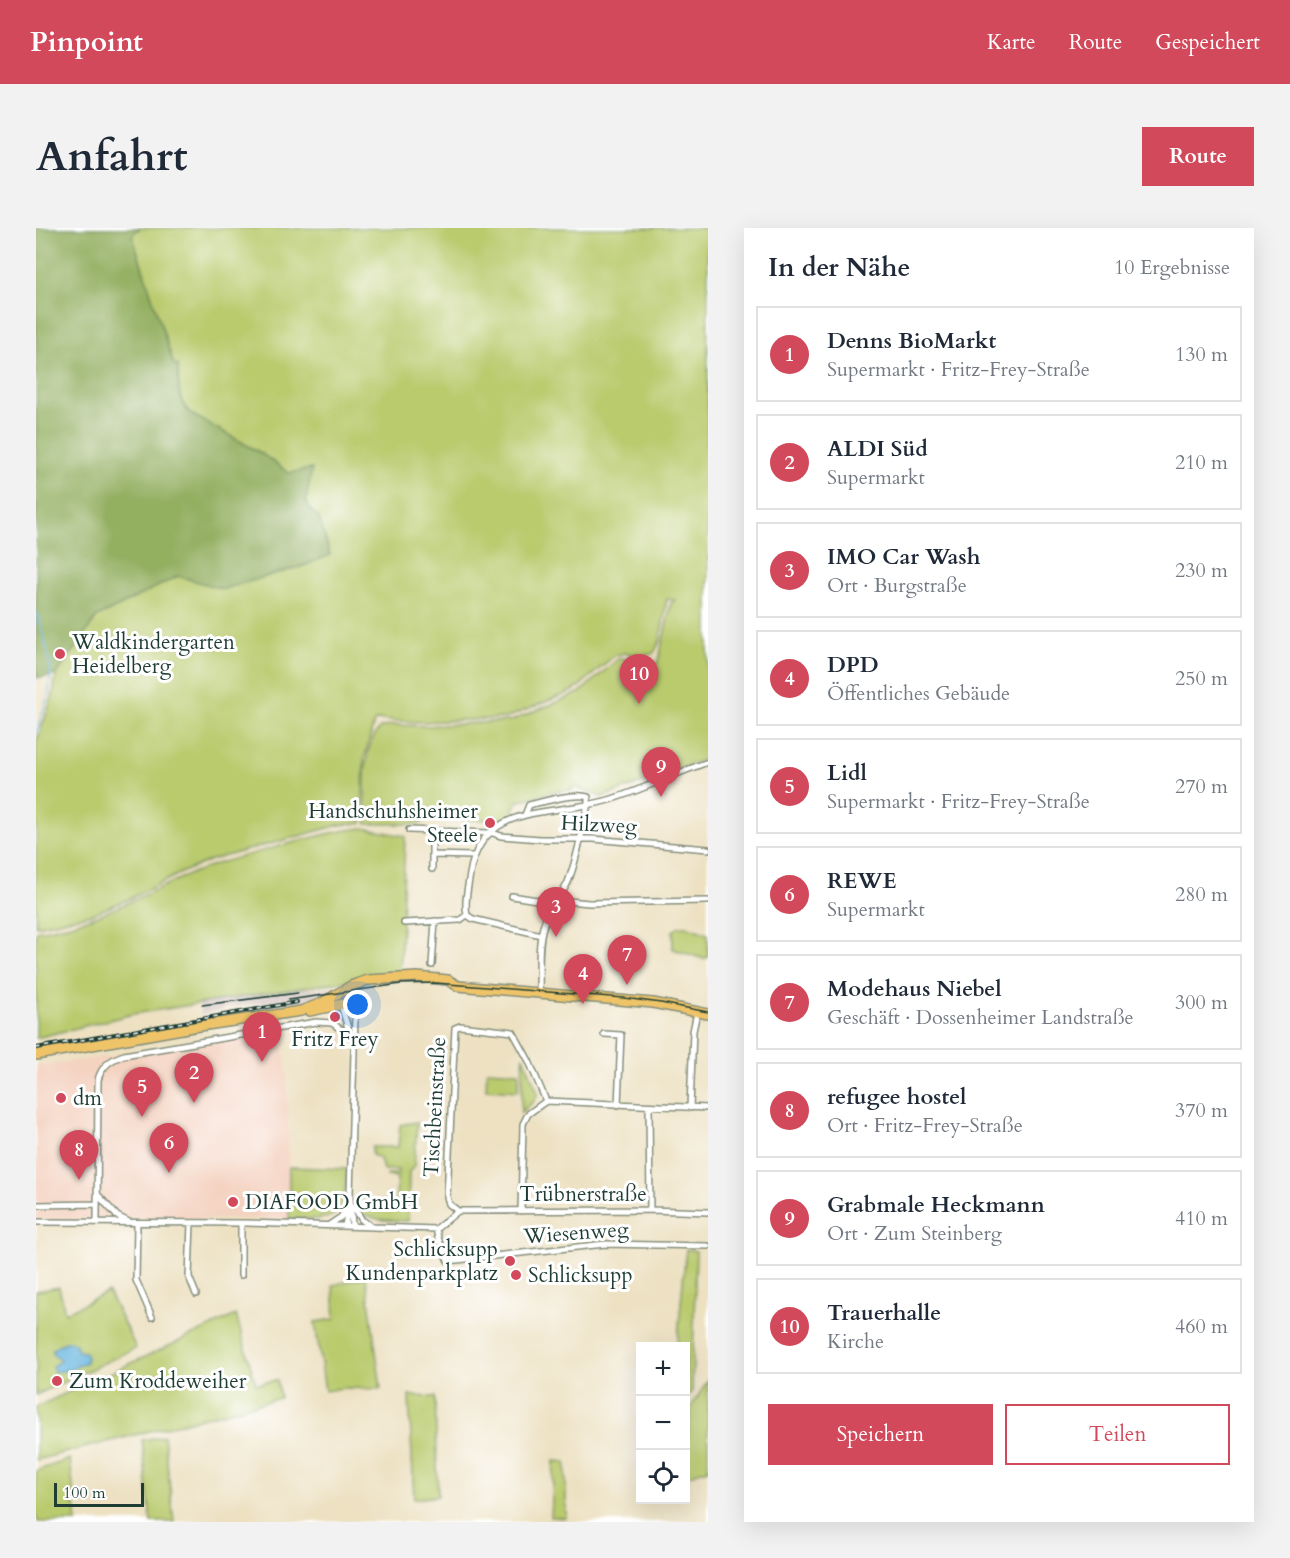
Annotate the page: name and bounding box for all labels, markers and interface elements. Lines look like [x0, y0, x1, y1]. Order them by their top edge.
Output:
text: Pinpoint [30, 23, 143, 61]
text: Karte [987, 28, 1036, 57]
text: Route [1069, 28, 1122, 57]
text: Gespeichert [1155, 28, 1260, 57]
button: Route [1142, 127, 1254, 186]
text: Anfahrt [36, 128, 188, 185]
text: In der Nähe [768, 250, 910, 285]
text: 10 Ergebnisse [1114, 254, 1230, 281]
text: Denns BioMarkt [827, 326, 996, 356]
text: 1 [784, 341, 795, 368]
text: 130 m [1175, 341, 1228, 368]
text: Supermarkt · Fritz-Frey-Straße [827, 356, 1090, 383]
text: ALDI Süd [827, 434, 928, 464]
text: 2 [784, 449, 795, 476]
text: 210 m [1175, 449, 1228, 476]
text: Supermarkt [827, 464, 925, 491]
text: IMO Car Wash [827, 542, 980, 572]
text: 3 [784, 557, 795, 584]
text: 230 m [1175, 557, 1228, 584]
text: Ort · Burgstraße [827, 572, 967, 599]
place label: Waldkindergarten Heidelberg [71, 628, 235, 681]
marker: Waldkindergarten Heidelberg [53, 647, 67, 661]
text: DPD [827, 650, 879, 680]
pin: 10 [620, 654, 658, 704]
text: 4 [784, 665, 795, 692]
text: 250 m [1175, 665, 1228, 692]
text: Öffentliches Gebäude [827, 680, 1010, 707]
pin: 9 [642, 748, 680, 797]
text: Lidl [827, 758, 867, 788]
text: 5 [784, 773, 795, 800]
text: 270 m [1175, 773, 1228, 800]
text: Supermarkt · Fritz-Frey-Straße [827, 788, 1090, 815]
place label: Handschuhsheimer Steele [308, 797, 478, 850]
street label: Hilzweg [560, 809, 638, 841]
marker: Handschuhsheimer Steele [483, 816, 497, 830]
text: REWE [827, 866, 897, 896]
text: 6 [784, 881, 795, 908]
text: 280 m [1175, 881, 1228, 908]
pin: 3 [536, 888, 576, 937]
text: Supermarkt [827, 896, 925, 923]
pin: 7 [608, 936, 646, 985]
pin: 4 [564, 954, 602, 1004]
text: Modehaus Niebel [827, 974, 1002, 1004]
text: 7 [784, 989, 795, 1016]
text: 300 m [1175, 989, 1228, 1016]
your location [343, 990, 372, 1019]
text: Geschäft · Dossenheimer Landstraße [827, 1004, 1134, 1031]
marker: Fritz Frey [328, 1010, 342, 1024]
pin: 1 [242, 1012, 282, 1062]
place label: Fritz Frey [291, 1025, 379, 1054]
street label: Tischbeinstraße [417, 1036, 453, 1178]
pin: 2 [174, 1054, 214, 1103]
pin: 5 [122, 1068, 162, 1117]
text: refugee hostel [827, 1082, 966, 1112]
place label: dm [73, 1084, 102, 1113]
marker: dm [54, 1091, 68, 1105]
text: 8 [784, 1097, 795, 1124]
text: 370 m [1175, 1097, 1228, 1124]
text: Ort · Fritz-Frey-Straße [827, 1112, 1023, 1139]
pin: 6 [150, 1124, 188, 1173]
pin: 8 [60, 1130, 99, 1180]
street label: Trübnerstraße [519, 1180, 647, 1209]
place label: DIAFOOD GmbH [245, 1188, 418, 1217]
text: Grabmale Heckmann [827, 1190, 1045, 1220]
marker: DIAFOOD GmbH [226, 1195, 240, 1209]
text: 9 [784, 1205, 795, 1232]
text: 410 m [1175, 1205, 1228, 1232]
street label: Wiesenweg [521, 1215, 630, 1251]
text: Ort · Zum Steinberg [827, 1220, 1002, 1247]
place label: Schlicksupp Kundenparkplatz [346, 1235, 499, 1288]
marker: Schlicksupp Kundenparkplatz [503, 1254, 517, 1268]
place label: Schlicksupp [528, 1261, 633, 1290]
marker: Schlicksupp [509, 1268, 523, 1282]
text: Trauerhalle [827, 1298, 941, 1328]
text: 10 [779, 1313, 800, 1340]
text: 460 m [1175, 1313, 1228, 1340]
text: Kirche [827, 1328, 884, 1355]
map controls [636, 1342, 690, 1504]
button: + [636, 1342, 690, 1396]
place label: Zum Kroddeweiher [69, 1367, 247, 1396]
marker: Zum Kroddeweiher [50, 1374, 64, 1388]
button: − [636, 1396, 690, 1450]
button: Speichern [768, 1404, 993, 1465]
button: Teilen [1005, 1404, 1230, 1465]
button: locate [636, 1450, 690, 1504]
scale bar [54, 1480, 144, 1508]
text: 100 m [63, 1482, 105, 1504]

